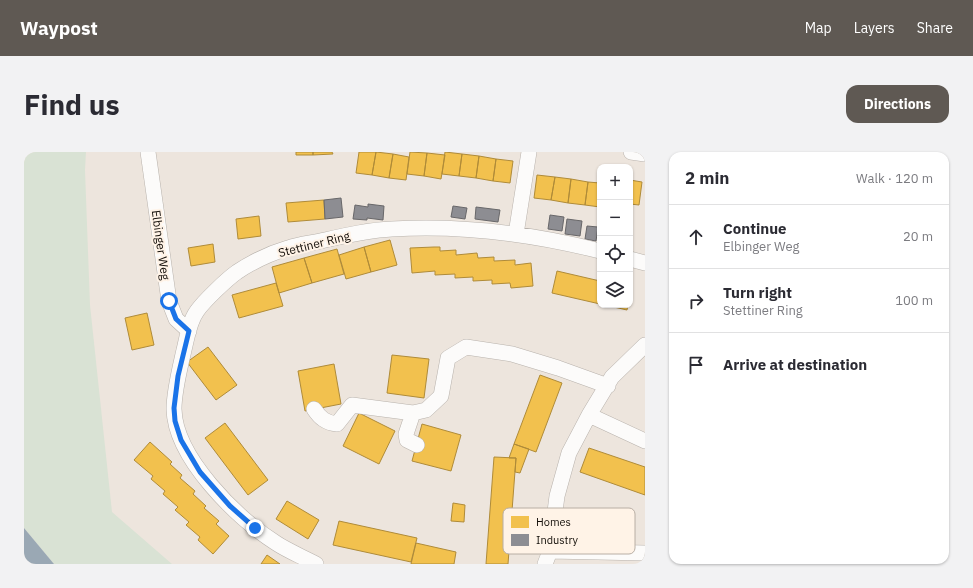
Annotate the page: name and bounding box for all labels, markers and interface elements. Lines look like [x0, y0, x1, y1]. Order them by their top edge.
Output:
text: Waypost [20, 16, 98, 40]
text: Map [805, 19, 832, 37]
text: Layers [854, 19, 895, 37]
text: Share [917, 19, 953, 37]
button: Directions [846, 85, 949, 123]
text: Find us [24, 86, 120, 123]
map controls [597, 164, 633, 308]
button: + [597, 164, 633, 200]
text: 2 min [685, 167, 729, 189]
text: Walk · 120 m [856, 170, 933, 187]
button: − [597, 200, 633, 236]
street label: Elbinger Weg [149, 209, 173, 282]
text: Continue [723, 219, 787, 238]
icon: ahead [685, 226, 707, 248]
street label: Stettiner Ring [277, 228, 352, 260]
text: 20 m [903, 228, 933, 245]
button: locate [597, 236, 633, 272]
text: Elbinger Weg [723, 238, 799, 255]
button: layers [597, 272, 633, 308]
text: Turn right [723, 283, 792, 302]
icon: right [685, 290, 707, 312]
route start [160, 292, 178, 310]
text: 100 m [895, 292, 933, 309]
text: Stettiner Ring [723, 302, 803, 319]
icon: arrive [685, 354, 707, 376]
text: Arrive at destination [723, 355, 867, 374]
legend [503, 508, 635, 554]
text: Homes [536, 515, 571, 529]
route end [246, 519, 264, 537]
text: Industry [536, 533, 579, 547]

